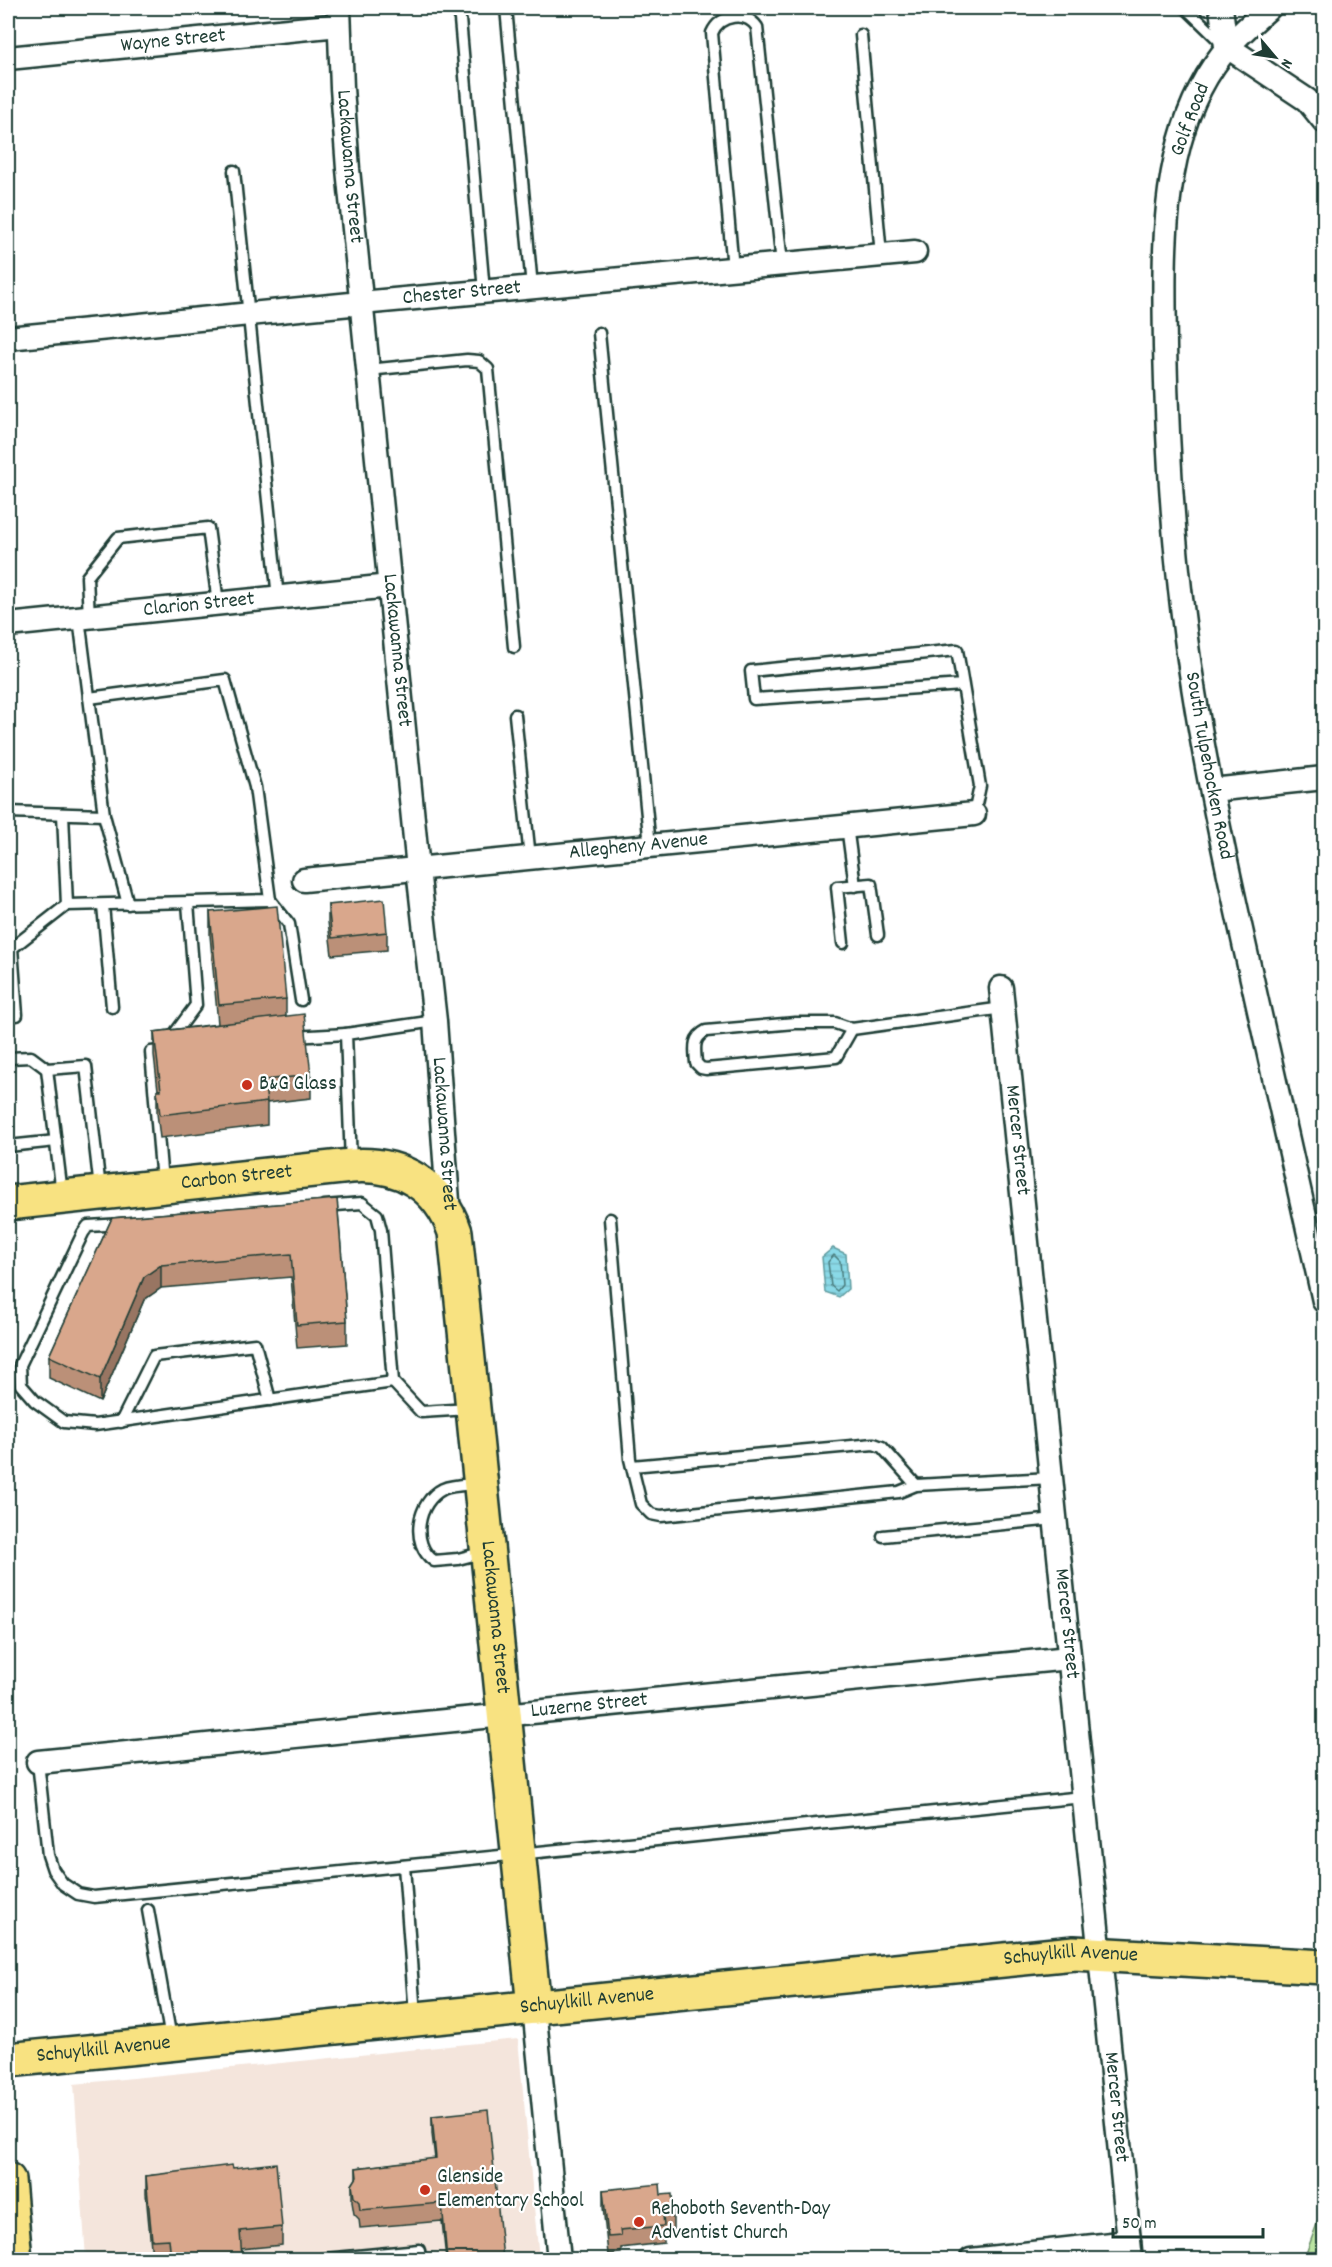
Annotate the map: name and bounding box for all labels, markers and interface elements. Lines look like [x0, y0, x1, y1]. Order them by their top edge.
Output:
street label: Wayne Street [119, 21, 227, 62]
north arrow [1245, 27, 1305, 87]
text: N [1274, 54, 1298, 72]
street label: Golf Road [1163, 79, 1219, 161]
street label: Lackawanna Street [327, 89, 370, 245]
street label: Chester Street [401, 273, 523, 314]
street label: Lackawanna Street [374, 572, 419, 729]
street label: Clarion Street [142, 585, 256, 626]
street label: South Tulpehocken Road [1176, 670, 1240, 863]
street label: Allegheny Avenue [568, 825, 709, 869]
street label: Lackawanna Street [423, 1056, 464, 1212]
place label: B&G Glass [259, 1070, 337, 1100]
marker: B&G Glass [240, 1078, 254, 1092]
street label: Mercer Street [996, 1084, 1037, 1197]
street label: Carbon Street [179, 1157, 294, 1199]
street label: Lackawanna Street [472, 1539, 517, 1696]
street label: Mercer Street [1045, 1567, 1087, 1681]
street label: Luzerne Street [529, 1686, 649, 1727]
street label: Schuylkill Avenue [1002, 1938, 1139, 1975]
street label: Schuylkill Avenue [519, 1980, 656, 2024]
street label: Schuylkill Avenue [35, 2029, 172, 2072]
street label: Mercer Street [1095, 2051, 1136, 2164]
place label: Glenside Elementary School [437, 2163, 584, 2217]
marker: Glenside Elementary School [418, 2183, 432, 2197]
place label: Rehoboth Seventh-Day Adventist Church [651, 2195, 830, 2249]
scale bar [1113, 2201, 1263, 2239]
text: 50 m [1122, 2212, 1157, 2237]
marker: Rehoboth Seventh-Day Adventist Church [632, 2215, 646, 2229]

